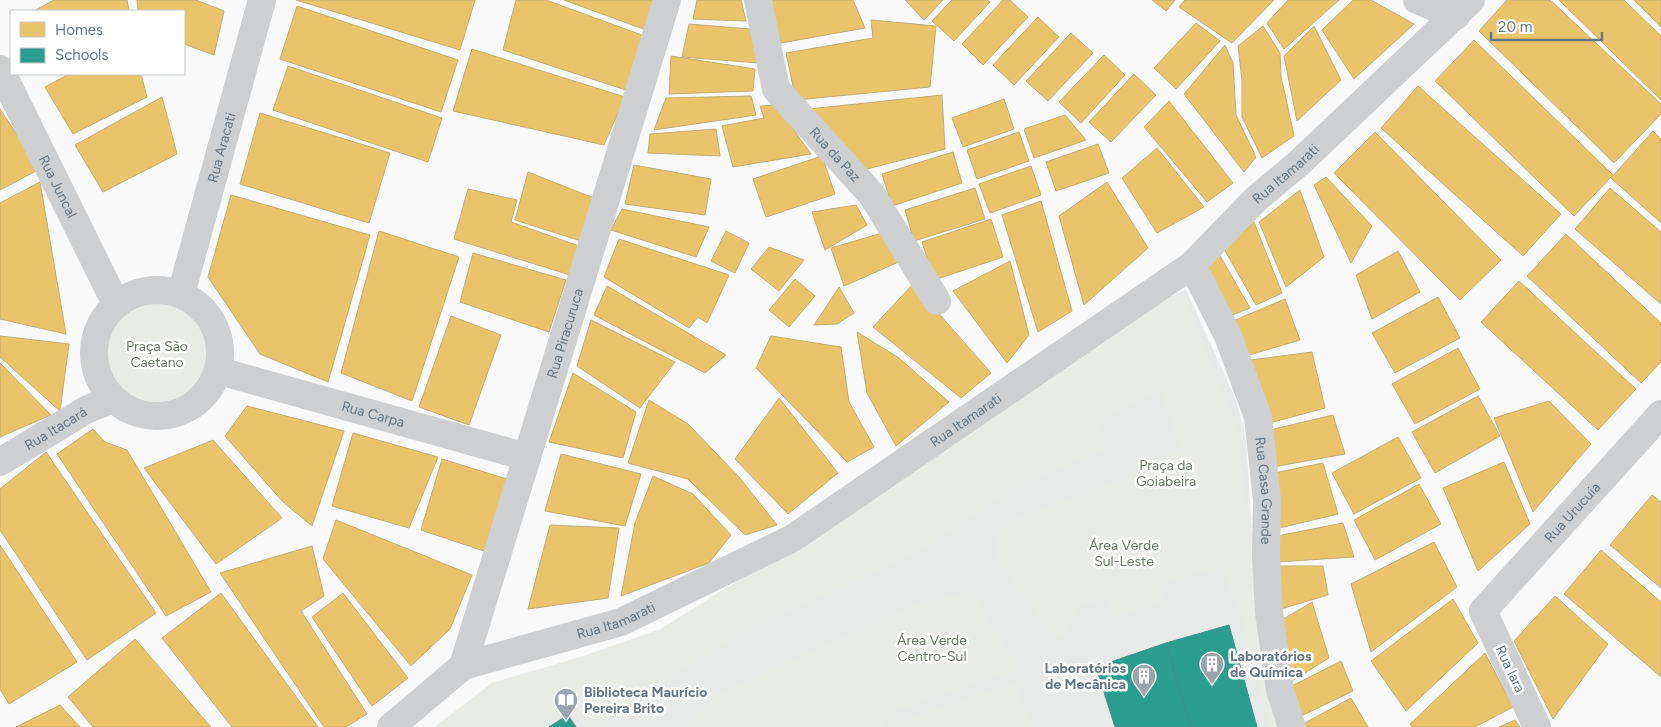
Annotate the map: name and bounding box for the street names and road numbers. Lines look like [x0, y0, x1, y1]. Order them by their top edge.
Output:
street label: Rua Aracati [204, 111, 239, 184]
street label: Rua da Paz [806, 123, 864, 185]
street label: Rua Itamarati [1249, 140, 1322, 207]
street label: Rua Juncal [35, 152, 81, 221]
street label: Rua Piracuruca [543, 286, 587, 380]
street label: Rua Itamarati [927, 389, 1005, 450]
street label: Rua Carpa [340, 397, 406, 431]
street label: Rua Itacará [21, 403, 90, 454]
street label: Rua Casa Grande [1252, 436, 1276, 545]
street label: Rua Urucuia [1541, 479, 1604, 546]
street label: Rua Itamarati [575, 598, 658, 642]
street label: Rua Iara [1492, 643, 1528, 695]

